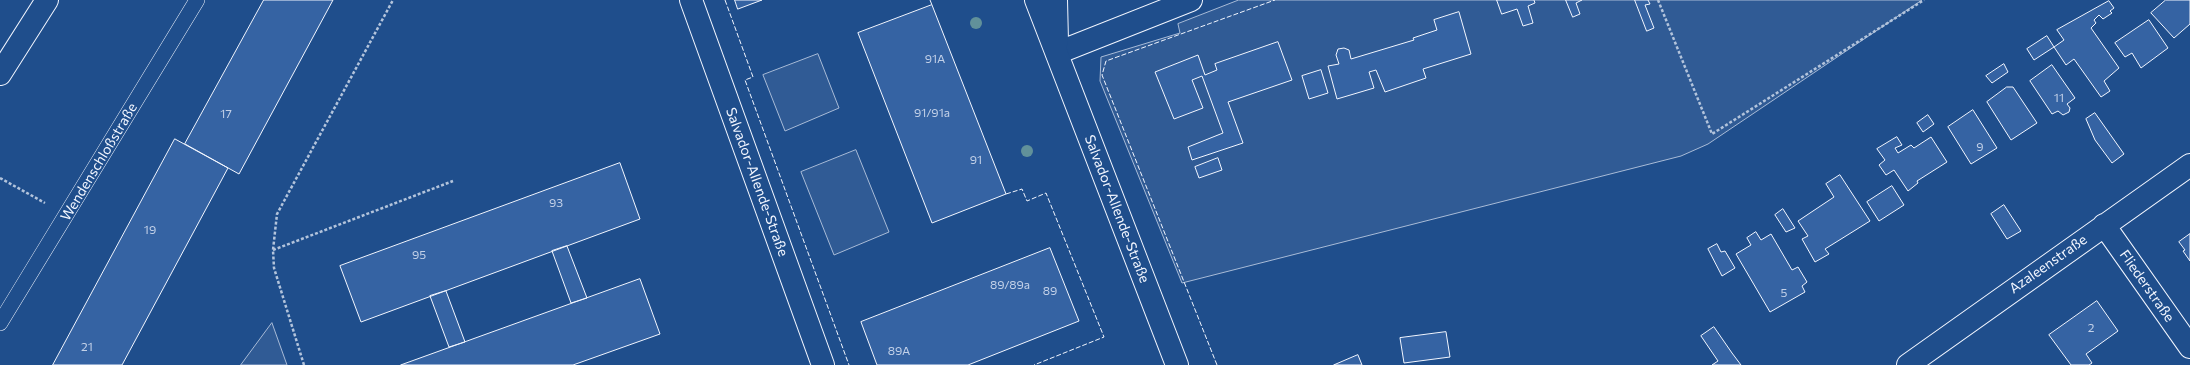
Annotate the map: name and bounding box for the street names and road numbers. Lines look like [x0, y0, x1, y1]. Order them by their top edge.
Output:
street label: Wendenschloßstraße [57, 100, 141, 224]
street label: Salvador-Allende-Straße [722, 105, 792, 259]
street label: Salvador-Allende-Straße [1081, 133, 1153, 285]
street label: Azaleenstraße [2006, 231, 2090, 297]
street label: Fliederstraße [2116, 247, 2178, 325]

